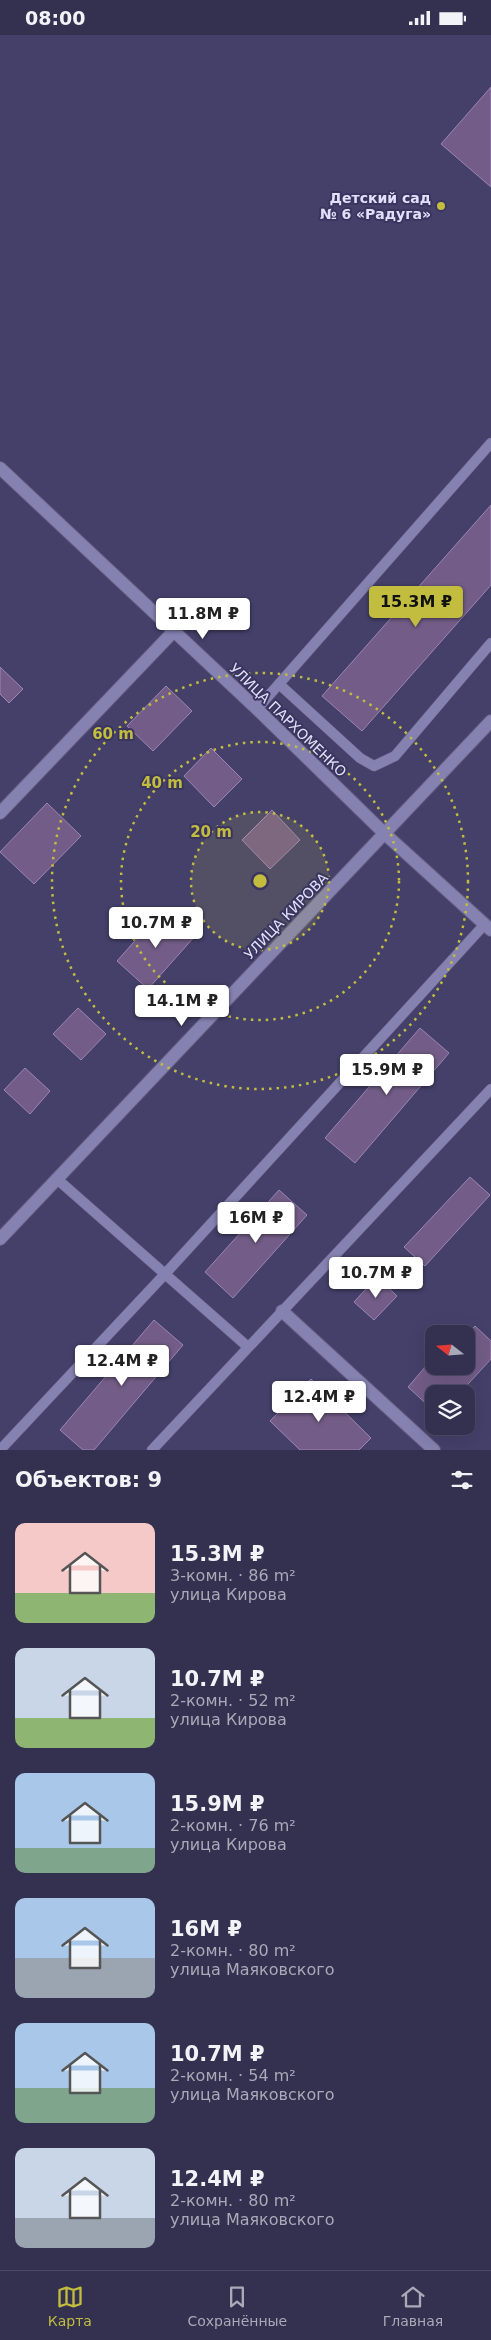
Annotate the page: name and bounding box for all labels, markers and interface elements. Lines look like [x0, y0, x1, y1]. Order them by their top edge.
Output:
text: 08:00 [25, 7, 85, 29]
place label: Детский сад № 6 «Радуга» [320, 190, 431, 222]
marker: Детский сад № 6 «Радуга» [435, 200, 447, 212]
pin: 15.3M ₽ [370, 585, 462, 628]
text: 15.3M ₽ [380, 592, 452, 611]
pin: 11.8M ₽ [157, 597, 249, 640]
text: 11.8M ₽ [167, 604, 239, 623]
street label: УЛИЦА ПАРХОМЕНКО [226, 660, 350, 780]
text: 60 m [92, 725, 134, 743]
text: 40 m [141, 774, 183, 792]
text: 20 m [190, 823, 232, 841]
street label: УЛИЦА КИРОВА [241, 869, 331, 962]
centre of rings [251, 872, 269, 890]
pin: 10.7M ₽ [110, 907, 202, 949]
text: 10.7M ₽ [120, 913, 192, 932]
pin: 14.1M ₽ [136, 985, 228, 1027]
text: 14.1M ₽ [146, 991, 218, 1010]
pin: 15.9M ₽ [341, 1053, 433, 1096]
text: 15.9M ₽ [351, 1060, 423, 1079]
pin: 16M ₽ [221, 1201, 291, 1244]
text: 16M ₽ [229, 1208, 283, 1227]
pin: 10.7M ₽ [330, 1257, 422, 1299]
text: 10.7M ₽ [340, 1263, 412, 1282]
north arrow [425, 1325, 475, 1375]
map controls [425, 1325, 475, 1435]
pin: 12.4M ₽ [76, 1345, 168, 1387]
text: 12.4M ₽ [86, 1351, 158, 1370]
pin: 12.4M ₽ [273, 1381, 365, 1423]
button: layers [425, 1385, 475, 1435]
text: 12.4M ₽ [283, 1387, 355, 1406]
icon: filters [448, 1466, 476, 1494]
text: Объектов: 9 [15, 1468, 162, 1492]
text: 15.3M ₽ [170, 1542, 265, 1566]
icon: home [55, 1543, 115, 1603]
text: 3-комн. · 86 m² [170, 1566, 296, 1585]
text: улица Кирова [170, 1585, 287, 1604]
text: 10.7M ₽ [170, 1667, 265, 1691]
icon: home [55, 1668, 115, 1728]
text: 2-комн. · 52 m² [170, 1691, 296, 1710]
text: улица Кирова [170, 1710, 287, 1729]
text: 15.9M ₽ [170, 1792, 265, 1816]
icon: home [55, 1793, 115, 1853]
text: 2-комн. · 76 m² [170, 1816, 296, 1835]
text: улица Кирова [170, 1835, 287, 1854]
text: 16M ₽ [170, 1917, 242, 1941]
icon: home [55, 1918, 115, 1978]
text: 2-комн. · 80 m² [170, 1941, 296, 1960]
text: улица Маяковского [170, 1960, 334, 1979]
text: 10.7M ₽ [170, 2042, 265, 2066]
icon: home [55, 2043, 115, 2103]
text: 2-комн. · 54 m² [170, 2066, 296, 2085]
text: улица Маяковского [170, 2085, 334, 2104]
text: 12.4M ₽ [170, 2167, 265, 2191]
icon: home [55, 2168, 115, 2228]
text: 2-комн. · 80 m² [170, 2191, 296, 2210]
text: улица Маяковского [170, 2210, 334, 2229]
tab: Карта [48, 2283, 92, 2329]
tab: Сохранённые [187, 2283, 287, 2329]
tab: Главная [383, 2283, 443, 2329]

